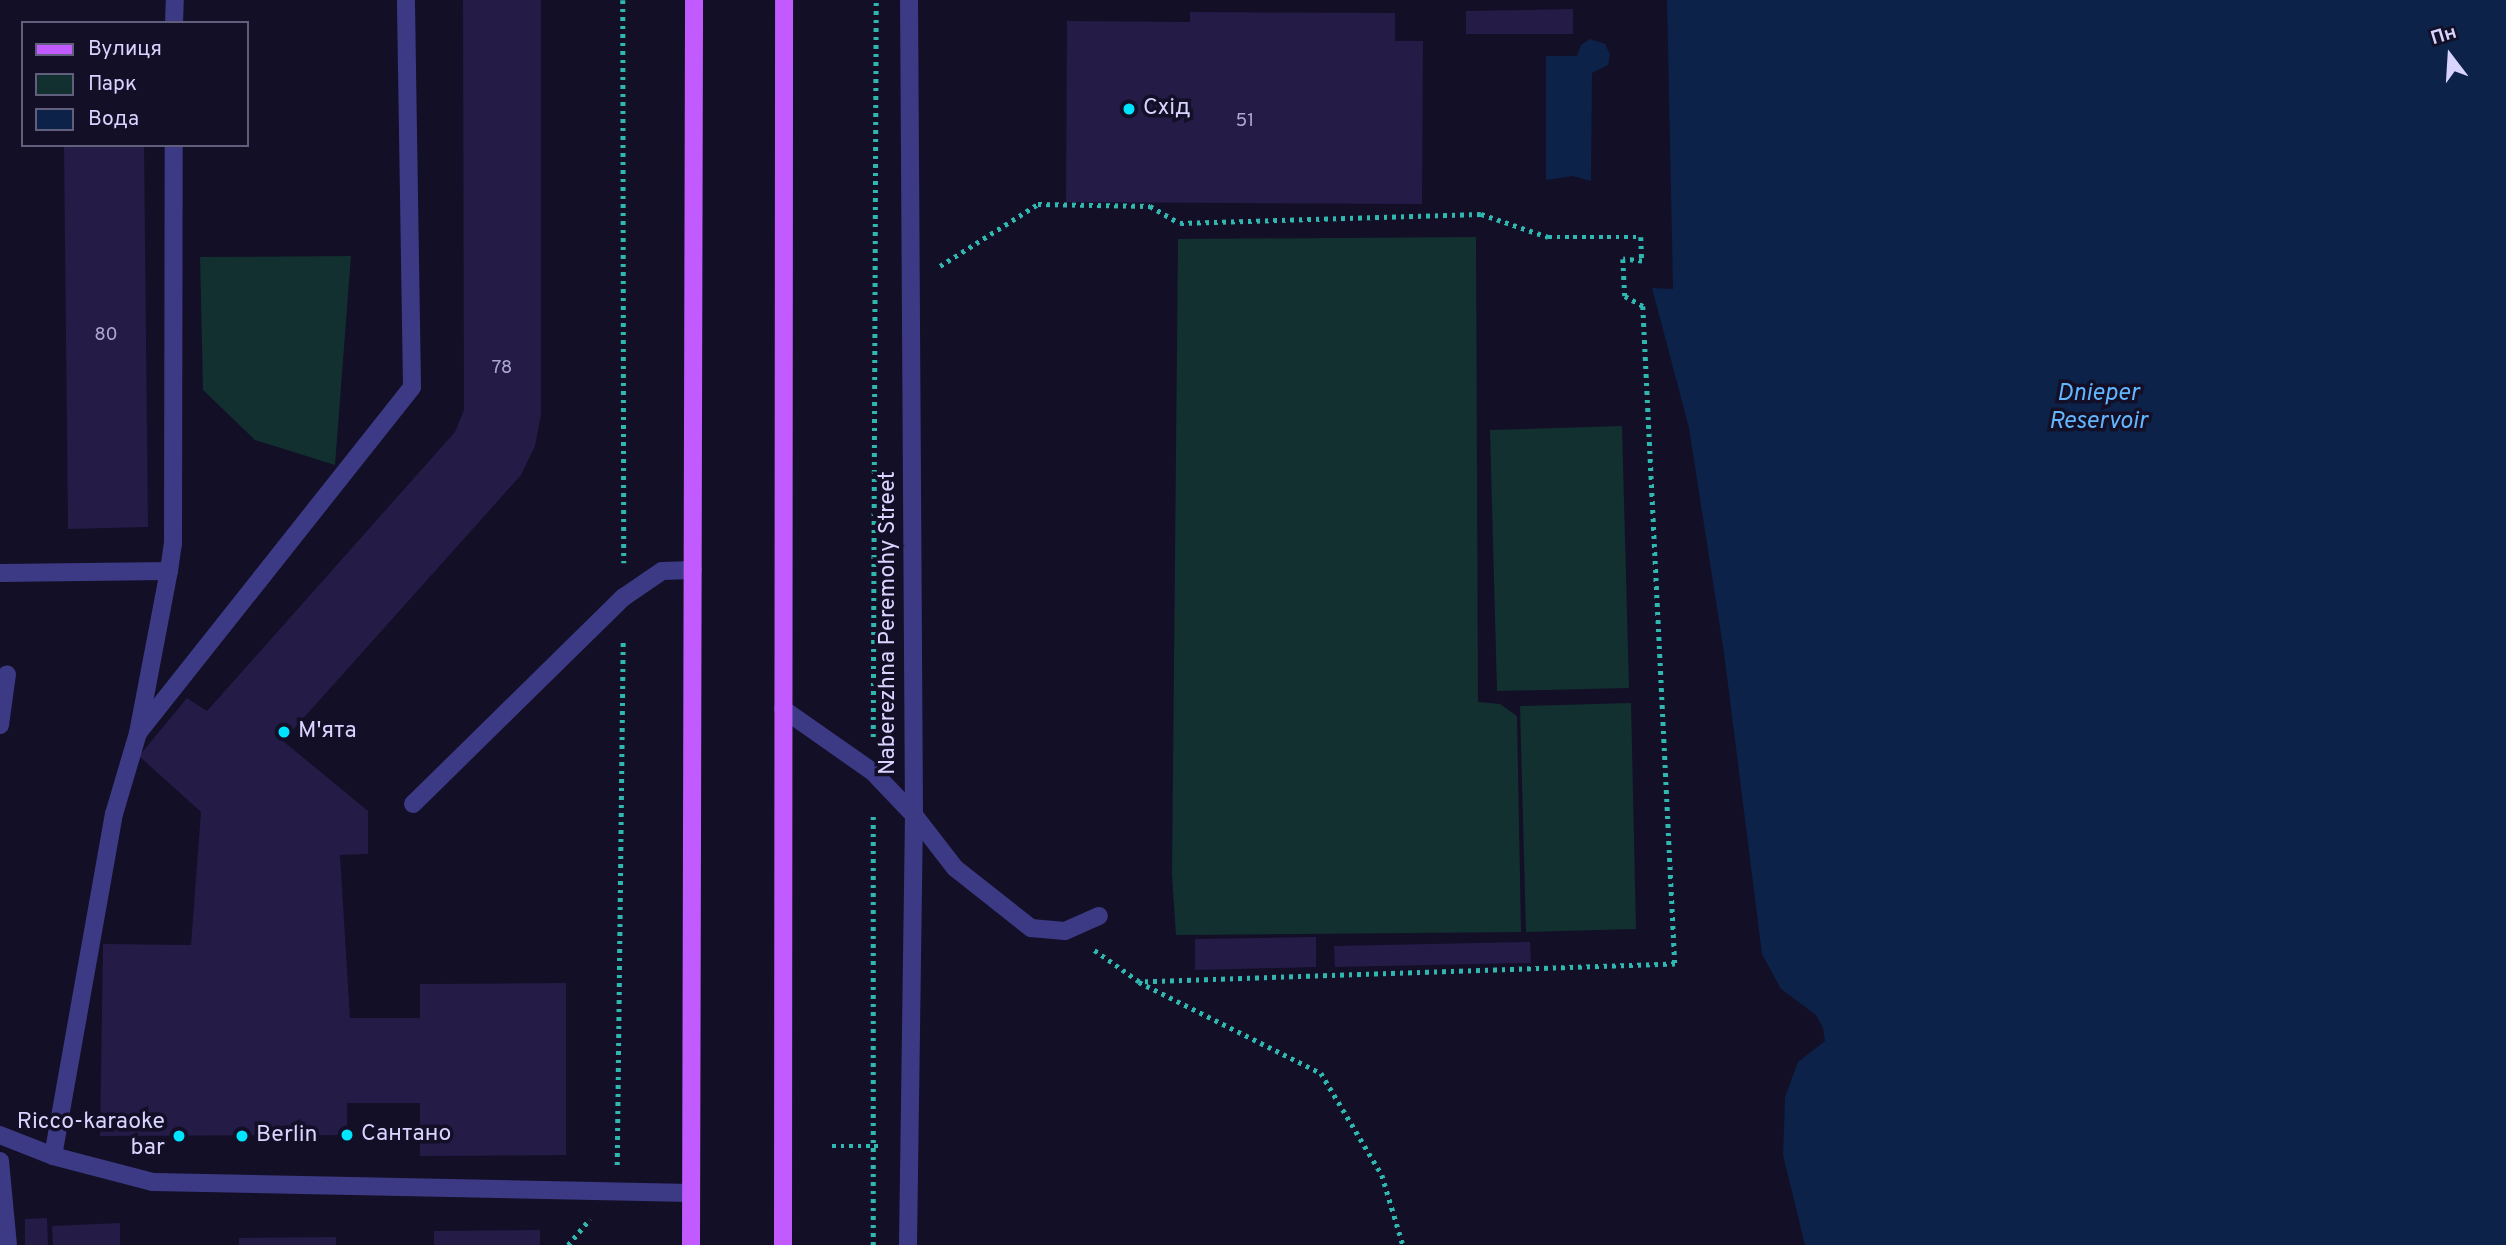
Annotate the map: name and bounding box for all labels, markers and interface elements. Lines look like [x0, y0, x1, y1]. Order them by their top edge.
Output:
legend [21, 21, 248, 147]
north arrow [2415, 21, 2485, 91]
text: Пн [2428, 21, 2460, 51]
text: Вулиця [88, 36, 162, 63]
text: Парк [88, 71, 137, 98]
place label: Схід [1143, 95, 1190, 123]
marker: Схід [1121, 101, 1137, 117]
text: Вода [88, 106, 139, 133]
house number: 51 [1236, 111, 1254, 133]
house number: 80 [94, 325, 118, 347]
house number: 78 [492, 358, 512, 380]
water label: Dnieper Reservoir [2049, 381, 2147, 437]
street label: Naberezhna Peremohy Street [875, 471, 903, 775]
place label: М'ята [298, 718, 357, 746]
marker: М'ята [276, 724, 292, 740]
place label: Ricco-karaoke bar [17, 1109, 165, 1163]
place label: Сантано [361, 1121, 451, 1149]
place label: Berlin [256, 1122, 318, 1150]
marker: Сантано [339, 1127, 355, 1143]
marker: Ricco-karaoke bar [171, 1128, 187, 1144]
marker: Berlin [234, 1128, 250, 1144]

